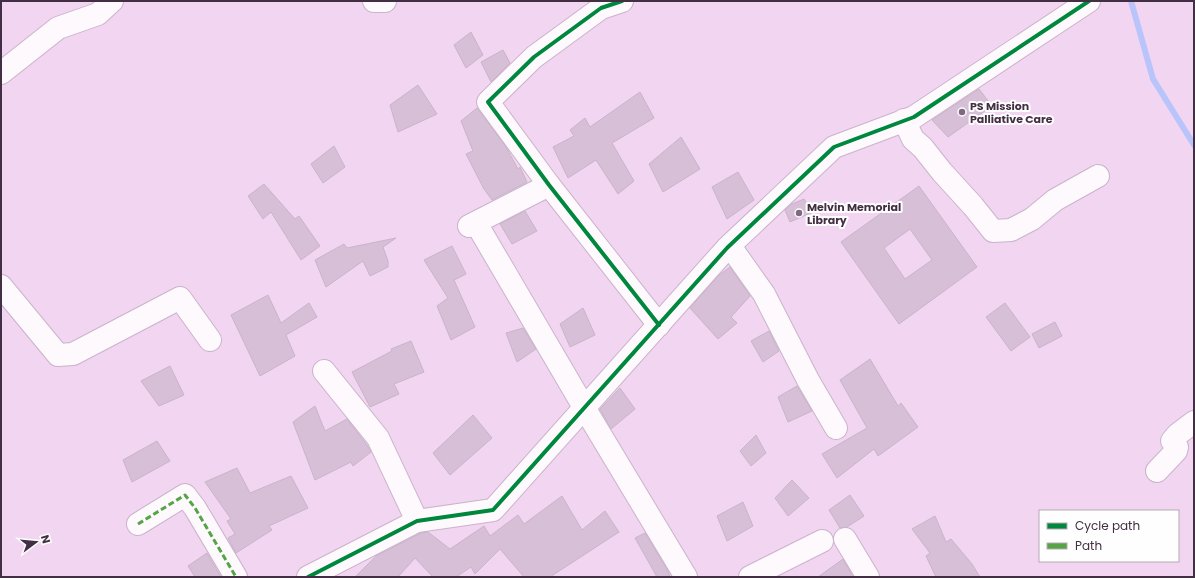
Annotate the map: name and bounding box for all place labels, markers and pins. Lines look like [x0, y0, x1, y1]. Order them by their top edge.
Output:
place label: PS Mission Palliative Care [970, 98, 1053, 127]
marker: PS Mission Palliative Care [957, 107, 967, 117]
place label: Melvin Memorial Library [807, 199, 901, 228]
marker: Melvin Memorial Library [794, 208, 804, 218]

